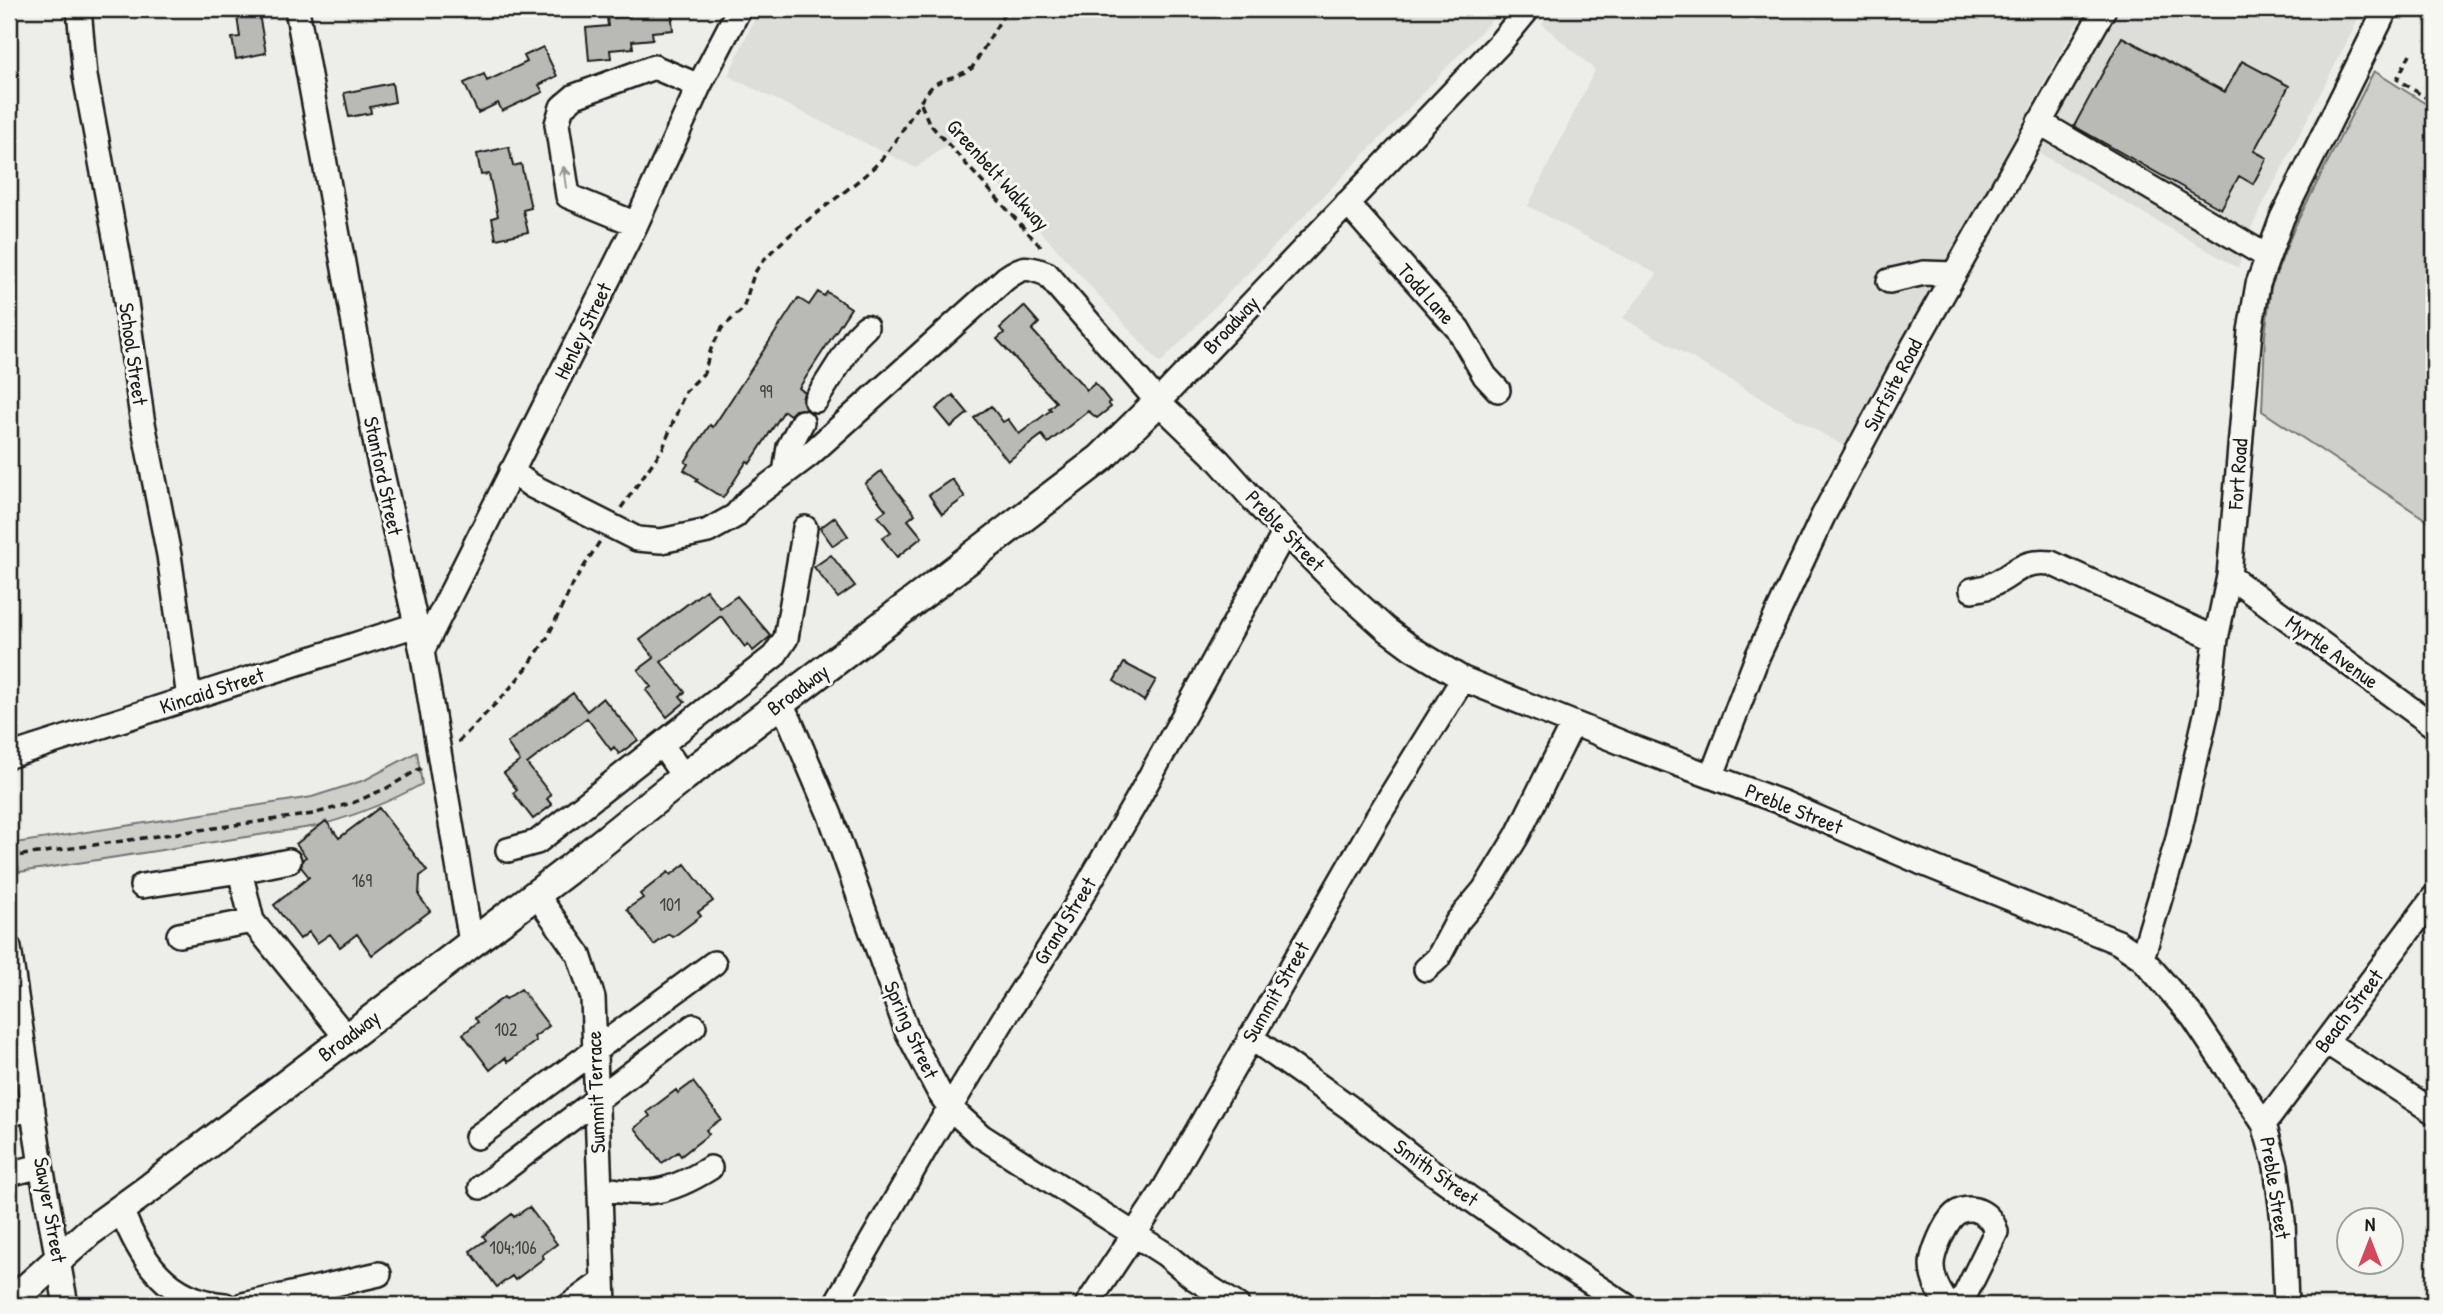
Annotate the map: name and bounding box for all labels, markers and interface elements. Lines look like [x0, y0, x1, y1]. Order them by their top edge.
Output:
street label: Greenbelt Walkway [940, 112, 1057, 237]
one-way arrow [558, 166, 571, 189]
street label: Todd Lane [1391, 257, 1462, 331]
street label: Henley Street [547, 277, 619, 384]
street label: Broadway [1196, 289, 1265, 360]
street label: School Street [112, 301, 155, 408]
street label: Surfsite Road [1856, 333, 1929, 436]
house number: 99 [759, 379, 773, 404]
street label: Stanford Street [357, 414, 410, 539]
street label: Fort Road [2220, 438, 2254, 511]
street label: Preble Street [1239, 484, 1332, 578]
street label: Myrtle Avenue [2280, 608, 2385, 695]
street label: Broadway [761, 657, 835, 722]
street label: Kincaid Street [156, 660, 269, 721]
street label: Preble Street [1741, 776, 1848, 842]
house number: 169 [352, 868, 373, 893]
street label: Grand Street [1026, 871, 1103, 970]
house number: 101 [659, 892, 681, 917]
street label: Summit Street [1235, 935, 1317, 1048]
street label: Beach Street [2308, 962, 2390, 1059]
street label: Spring Street [877, 976, 946, 1084]
street label: Broadway [312, 1003, 386, 1068]
house number: 102 [494, 1017, 518, 1042]
street label: Summit Terrace [579, 1030, 612, 1154]
street label: Smith Street [1388, 1132, 1485, 1214]
street label: Preble Street [2253, 1135, 2298, 1242]
street label: Sawyer Street [27, 1155, 74, 1266]
north arrow [2334, 1206, 2404, 1276]
text: N [2365, 1211, 2375, 1237]
house number: 104;106 [489, 1235, 537, 1260]

